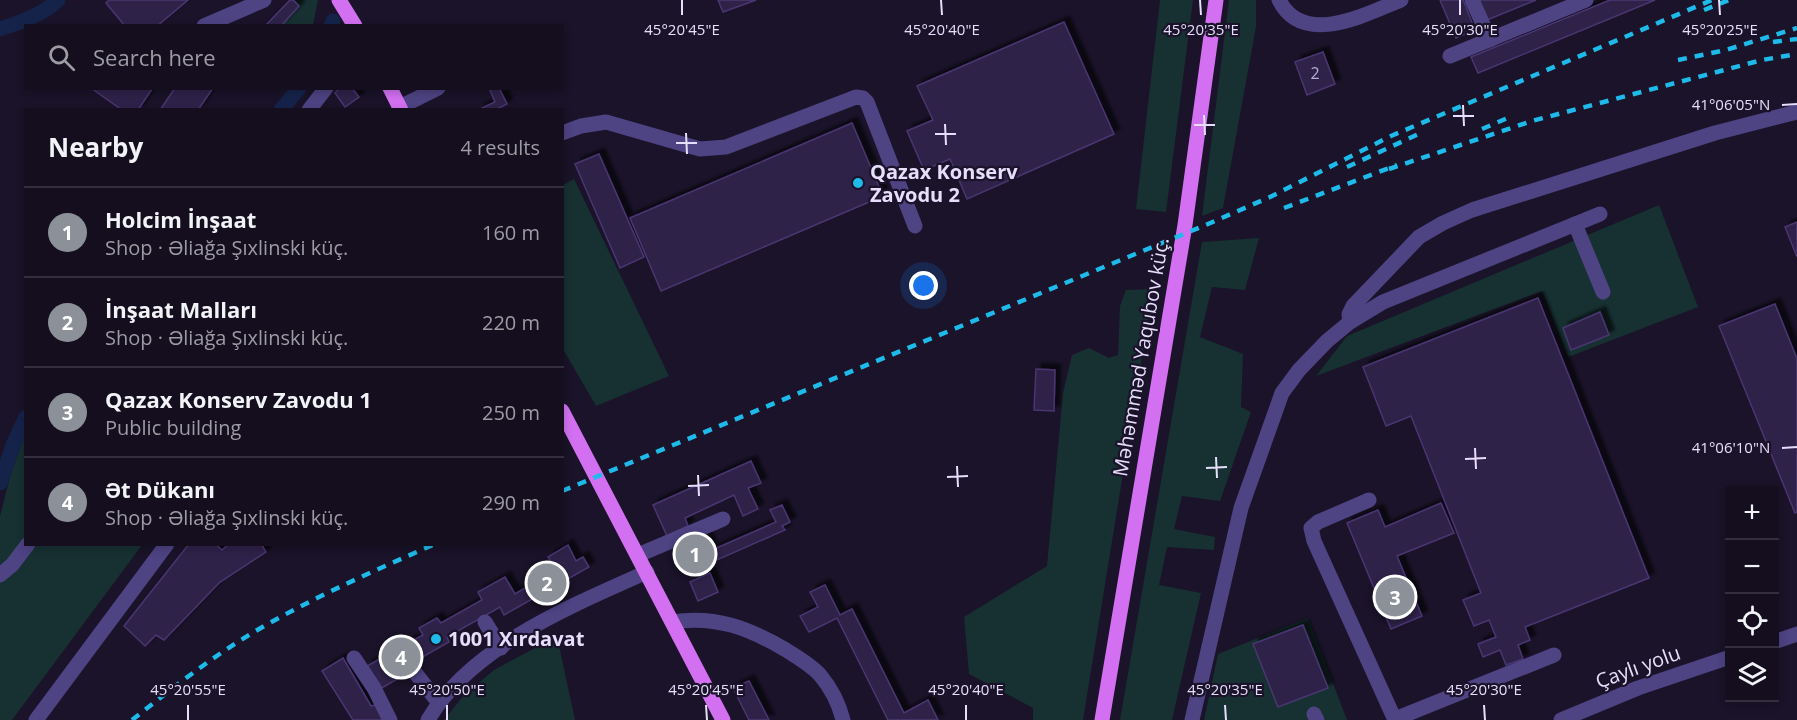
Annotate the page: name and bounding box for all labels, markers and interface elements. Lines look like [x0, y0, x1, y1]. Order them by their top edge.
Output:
text: 45°20'45"E [644, 19, 720, 39]
text: 45°20'40"E [904, 19, 980, 39]
text: 45°20'35"E [1163, 19, 1239, 39]
text: 45°20'30"E [1422, 19, 1498, 39]
text: 45°20'25"E [1682, 19, 1758, 39]
search box [24, 24, 564, 90]
icon: search [45, 41, 78, 74]
text: Search here [93, 42, 216, 72]
house number: 2 [1310, 62, 1320, 84]
text: 41°06'05"N [1692, 94, 1770, 114]
text: Nearby [48, 129, 143, 165]
text: 4 results [460, 134, 540, 161]
place label: Qazax Konserv Zavodu 2 [870, 158, 1018, 208]
marker: Qazax Konserv Zavodu 2 [851, 176, 865, 190]
text: Holcim İnşaat [105, 204, 256, 234]
text: 1 [62, 219, 73, 246]
text: 160 m [482, 219, 540, 246]
text: Shop · Əliağa Şıxlinski küç. [105, 234, 348, 261]
street label: Məhəmməd Yaqubov küç. [1106, 235, 1175, 479]
your location [909, 271, 938, 300]
text: İnşaat Malları [105, 294, 257, 324]
text: 2 [62, 309, 73, 336]
text: 220 m [482, 309, 540, 336]
text: Shop · Əliağa Şıxlinski küç. [105, 324, 348, 351]
text: Qazax Konserv Zavodu 1 [105, 384, 372, 414]
text: 3 [62, 399, 73, 426]
text: 250 m [482, 399, 540, 426]
text: Public building [105, 414, 241, 441]
text: 41°06'10"N [1692, 437, 1770, 457]
text: Ət Dükanı [105, 474, 215, 504]
map controls [1725, 486, 1779, 702]
button: + [1725, 486, 1779, 540]
text: 4 [62, 489, 73, 516]
text: 290 m [482, 489, 540, 516]
text: Shop · Əliağa Şıxlinski küç. [105, 504, 348, 531]
pin: 1 [676, 532, 714, 576]
button: − [1725, 540, 1779, 594]
pin: 2 [528, 560, 566, 606]
pin: 3 [1376, 574, 1414, 620]
button: locate [1725, 594, 1779, 648]
place label: 1001 Xırdavat [448, 625, 585, 652]
marker: 1001 Xırdavat [429, 632, 443, 646]
pin: 4 [382, 634, 420, 680]
street label: Çaylı yolu [1592, 639, 1684, 694]
button: layers [1725, 648, 1779, 702]
text: 45°20'55"E [150, 679, 226, 699]
text: 45°20'50"E [409, 679, 485, 699]
text: 45°20'45"E [668, 679, 744, 699]
text: 45°20'40"E [928, 679, 1004, 699]
text: 45°20'35"E [1187, 679, 1263, 699]
text: 45°20'30"E [1446, 679, 1522, 699]

